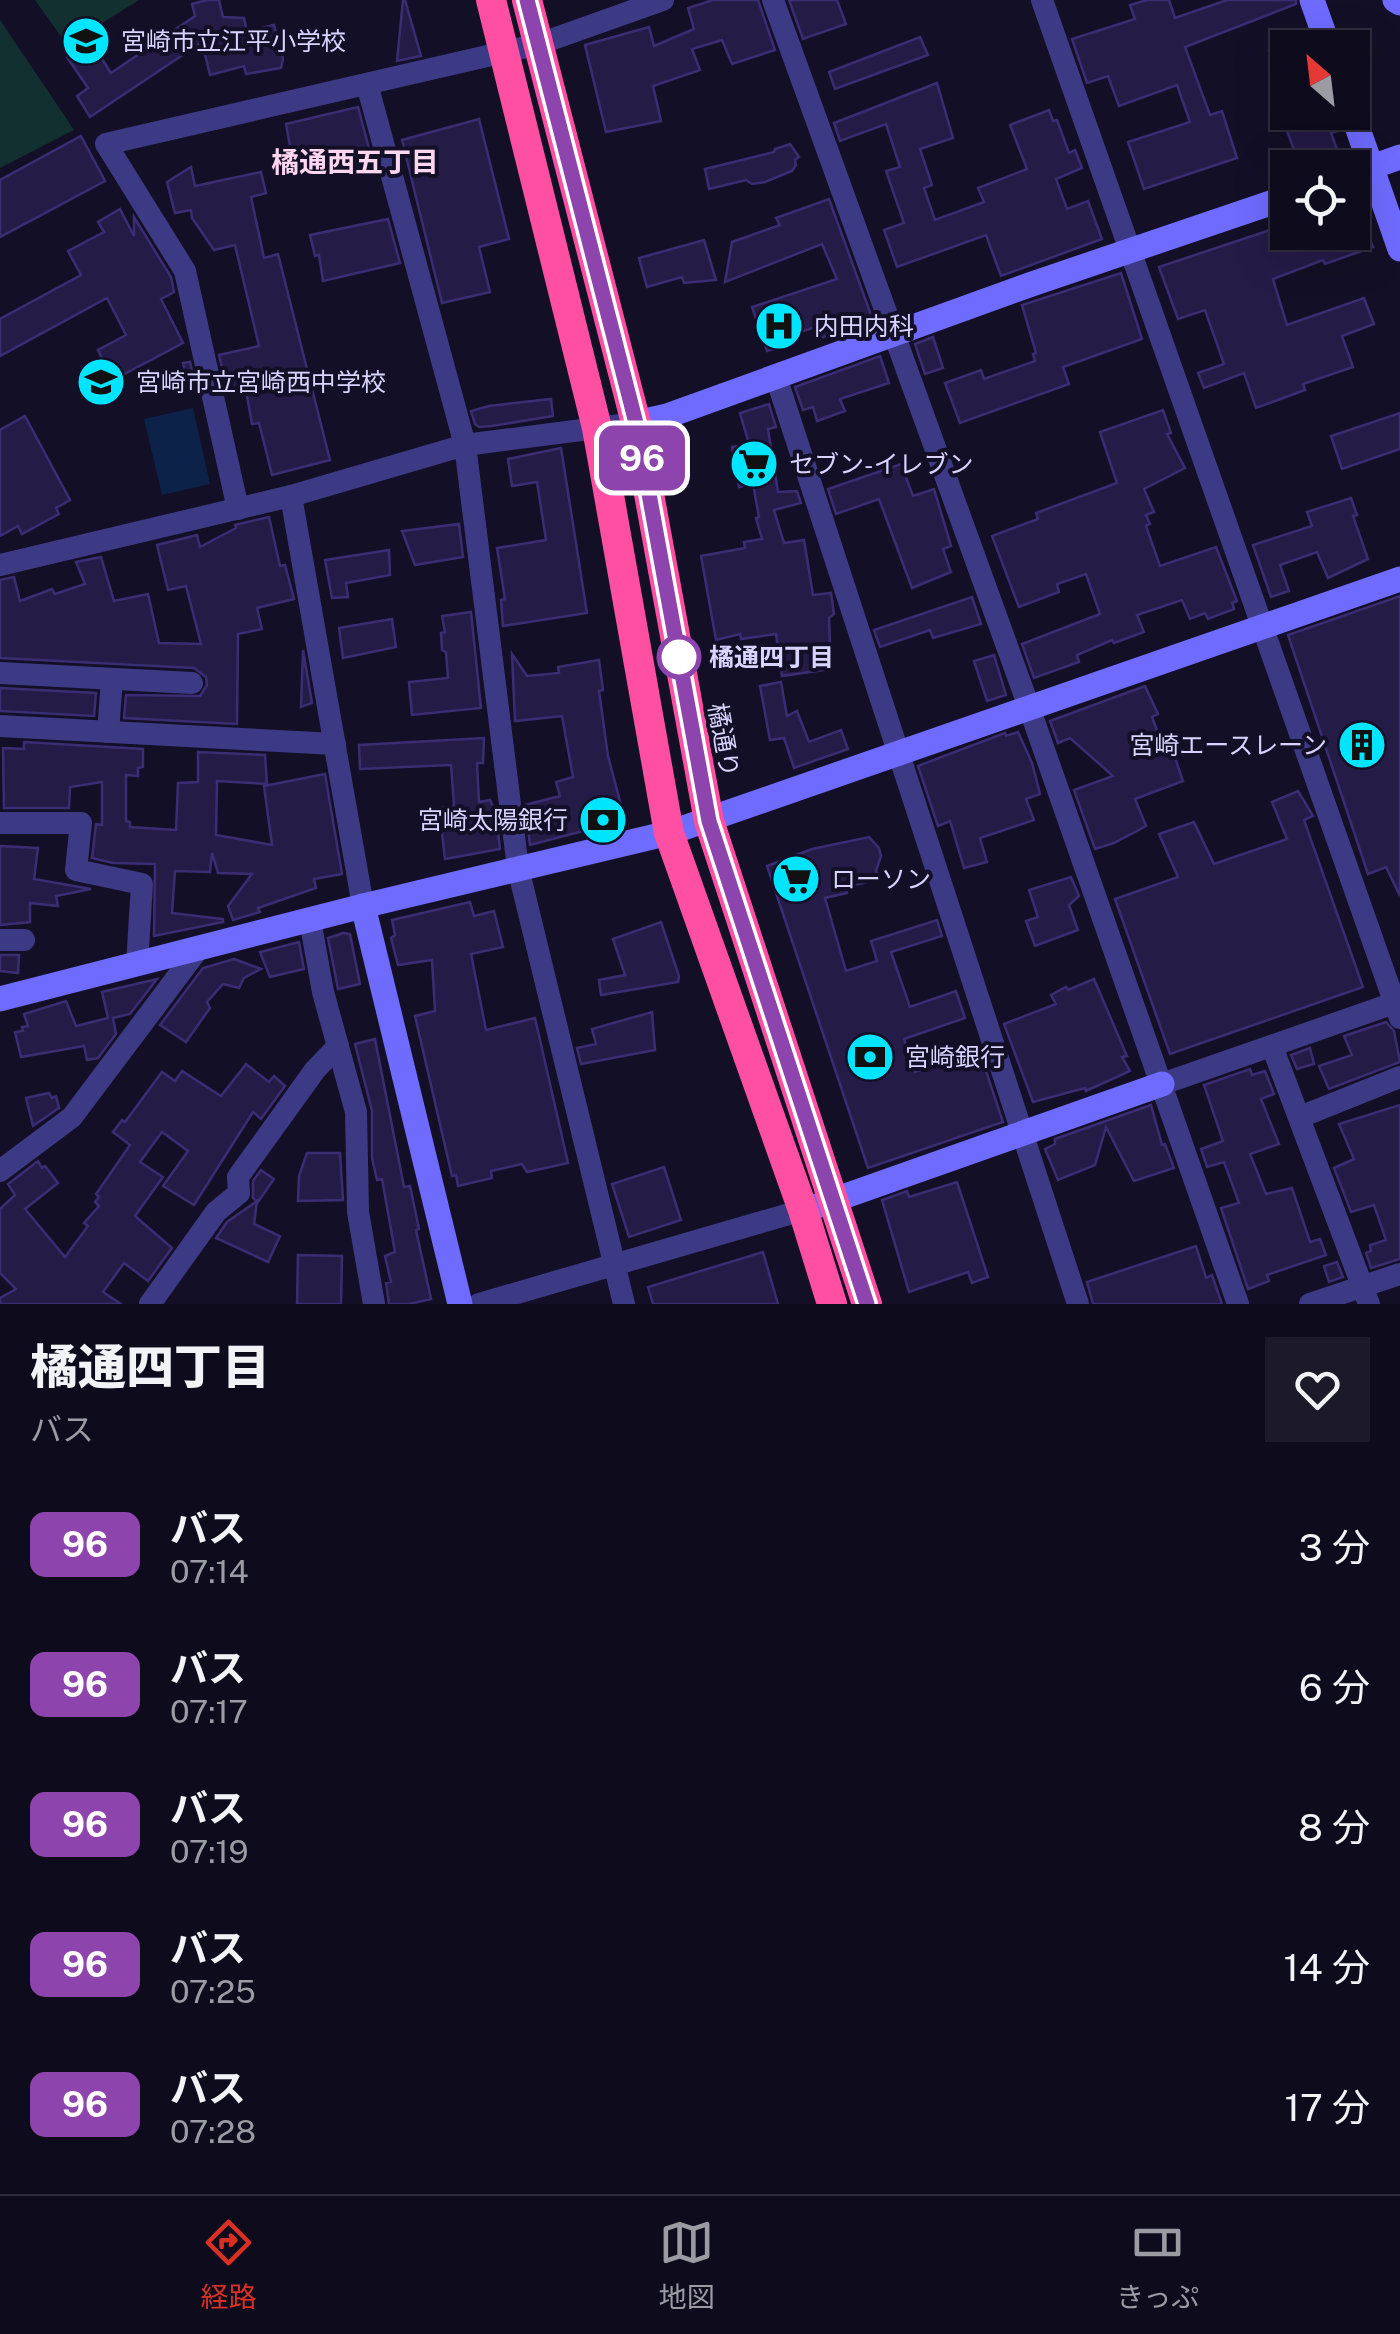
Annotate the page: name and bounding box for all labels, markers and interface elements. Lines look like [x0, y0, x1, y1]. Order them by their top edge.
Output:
school or university icon: 宮崎市立江平小学校 [60, 15, 112, 67]
place label: 宮崎市立江平小学校 [121, 26, 346, 56]
north arrow [1270, 30, 1370, 130]
map controls [1270, 30, 1370, 250]
district label: 橘通西五丁目 [271, 145, 439, 178]
button: locate [1270, 150, 1370, 250]
hospital icon: 内田内科 [753, 300, 805, 352]
place label: 内田内科 [814, 311, 914, 341]
school or university icon: 宮崎市立宮崎西中学校 [75, 356, 127, 408]
place label: 宮崎市立宮崎西中学校 [136, 367, 386, 397]
line badge: 96 [597, 426, 687, 490]
text: 96 [619, 438, 665, 479]
supermarket icon: セブン-イレブン [728, 438, 780, 490]
place label: セブン-イレブン [789, 449, 973, 479]
marker: 橘通四丁目 [658, 636, 700, 678]
place label: 橘通四丁目 [709, 642, 834, 672]
street label: 橘通り [703, 700, 745, 780]
building icon: 宮崎エースレーン [1336, 719, 1388, 771]
place label: 宮崎エースレーン [1129, 730, 1327, 760]
bank icon: 宮崎太陽銀行 [577, 794, 629, 846]
place label: 宮崎太陽銀行 [418, 805, 568, 835]
supermarket icon: ローソン [770, 853, 822, 905]
place label: ローソン [831, 864, 931, 894]
bank icon: 宮崎銀行 [844, 1031, 896, 1083]
place label: 宮崎銀行 [905, 1042, 1005, 1072]
button: heart [1265, 1337, 1370, 1442]
text: 橘通四丁目 [30, 1338, 270, 1395]
text: バス [30, 1411, 94, 1448]
text: バス [170, 1506, 246, 1551]
text: 96 [62, 1524, 108, 1565]
text: 3 分 [1299, 1525, 1370, 1570]
text: 07:14 [170, 1553, 249, 1590]
text: バス [170, 1646, 246, 1691]
text: 96 [62, 1664, 108, 1705]
text: 6 分 [1299, 1665, 1370, 1710]
text: 07:17 [170, 1693, 248, 1730]
text: バス [170, 1786, 246, 1831]
text: 96 [62, 1804, 108, 1845]
text: 8 分 [1298, 1805, 1370, 1850]
text: 07:19 [170, 1833, 248, 1870]
text: バス [170, 1926, 246, 1971]
text: 96 [62, 1944, 108, 1985]
text: 14 分 [1283, 1945, 1370, 1990]
text: 07:25 [170, 1973, 256, 2010]
text: バス [170, 2066, 246, 2111]
text: 96 [62, 2084, 108, 2125]
text: 17 分 [1284, 2085, 1370, 2130]
text: 07:28 [170, 2113, 256, 2150]
tab: 経路 [201, 2215, 257, 2315]
tab: 地図 [659, 2215, 715, 2315]
tab: きっぷ [1116, 2215, 1199, 2315]

